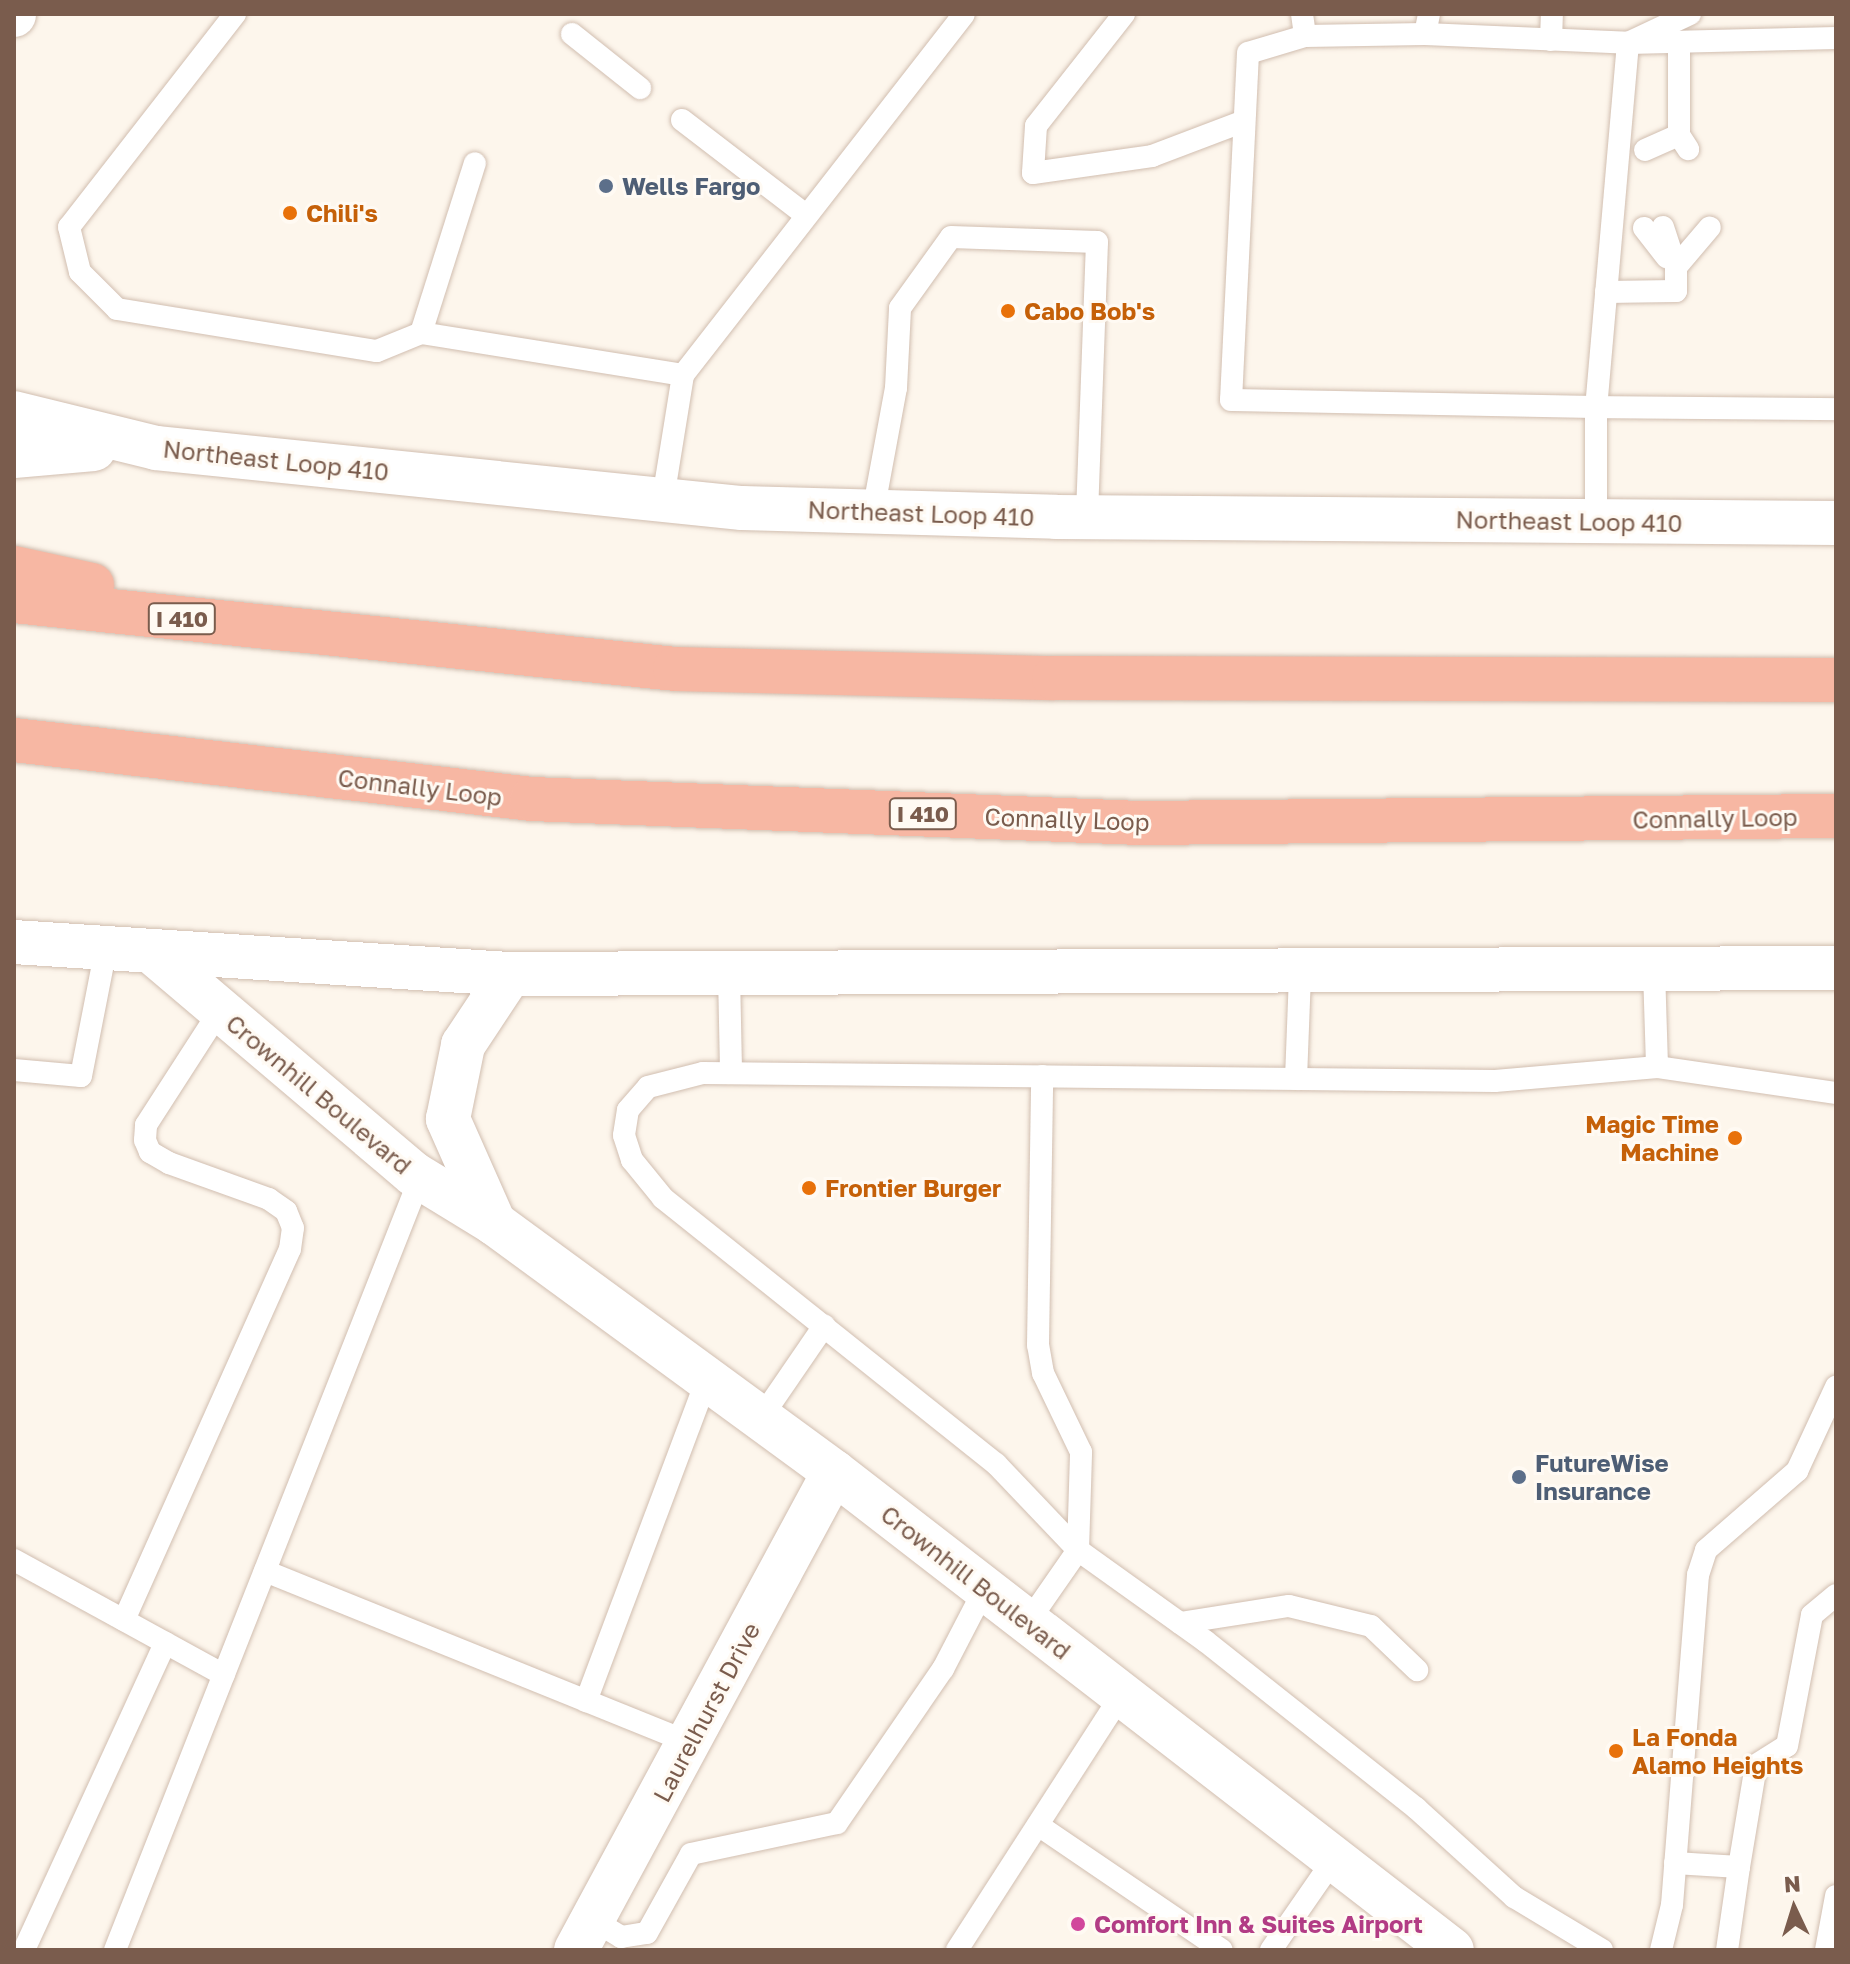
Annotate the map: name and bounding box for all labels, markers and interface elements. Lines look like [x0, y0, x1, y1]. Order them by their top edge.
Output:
place label: Wells Fargo [622, 172, 760, 200]
marker: Wells Fargo [597, 177, 615, 195]
place label: Chili's [306, 199, 378, 227]
marker: Chili's [281, 204, 299, 222]
place label: Cabo Bob's [1024, 297, 1155, 325]
marker: Cabo Bob's [999, 302, 1017, 320]
street label: Northeast Loop 410 [162, 434, 390, 486]
street label: Northeast Loop 410 [807, 495, 1035, 531]
street label: Northeast Loop 410 [1455, 505, 1683, 537]
road number: I 410 [146, 601, 218, 637]
street label: Connally Loop [336, 763, 504, 811]
road number: I 410 [887, 796, 959, 832]
street label: Connally Loop [984, 802, 1150, 836]
street label: Connally Loop [1632, 802, 1798, 834]
street label: Crownhill Boulevard [221, 1008, 417, 1180]
place label: Magic Time Machine [1585, 1110, 1719, 1166]
marker: Magic Time Machine [1726, 1129, 1744, 1147]
place label: Frontier Burger [825, 1174, 1001, 1202]
marker: Frontier Burger [800, 1179, 818, 1197]
place label: FutureWise Insurance [1535, 1449, 1669, 1505]
marker: FutureWise Insurance [1510, 1468, 1528, 1486]
street label: Crownhill Boulevard [876, 1499, 1076, 1665]
street label: Laurelhurst Drive [647, 1617, 765, 1807]
place label: La Fonda Alamo Heights [1632, 1723, 1803, 1779]
marker: La Fonda Alamo Heights [1607, 1742, 1625, 1760]
north arrow [1754, 1868, 1834, 1948]
text: N [1783, 1870, 1802, 1898]
place label: Comfort Inn & Suites Airport [1094, 1910, 1423, 1938]
marker: Comfort Inn & Suites Airport [1069, 1915, 1087, 1933]

